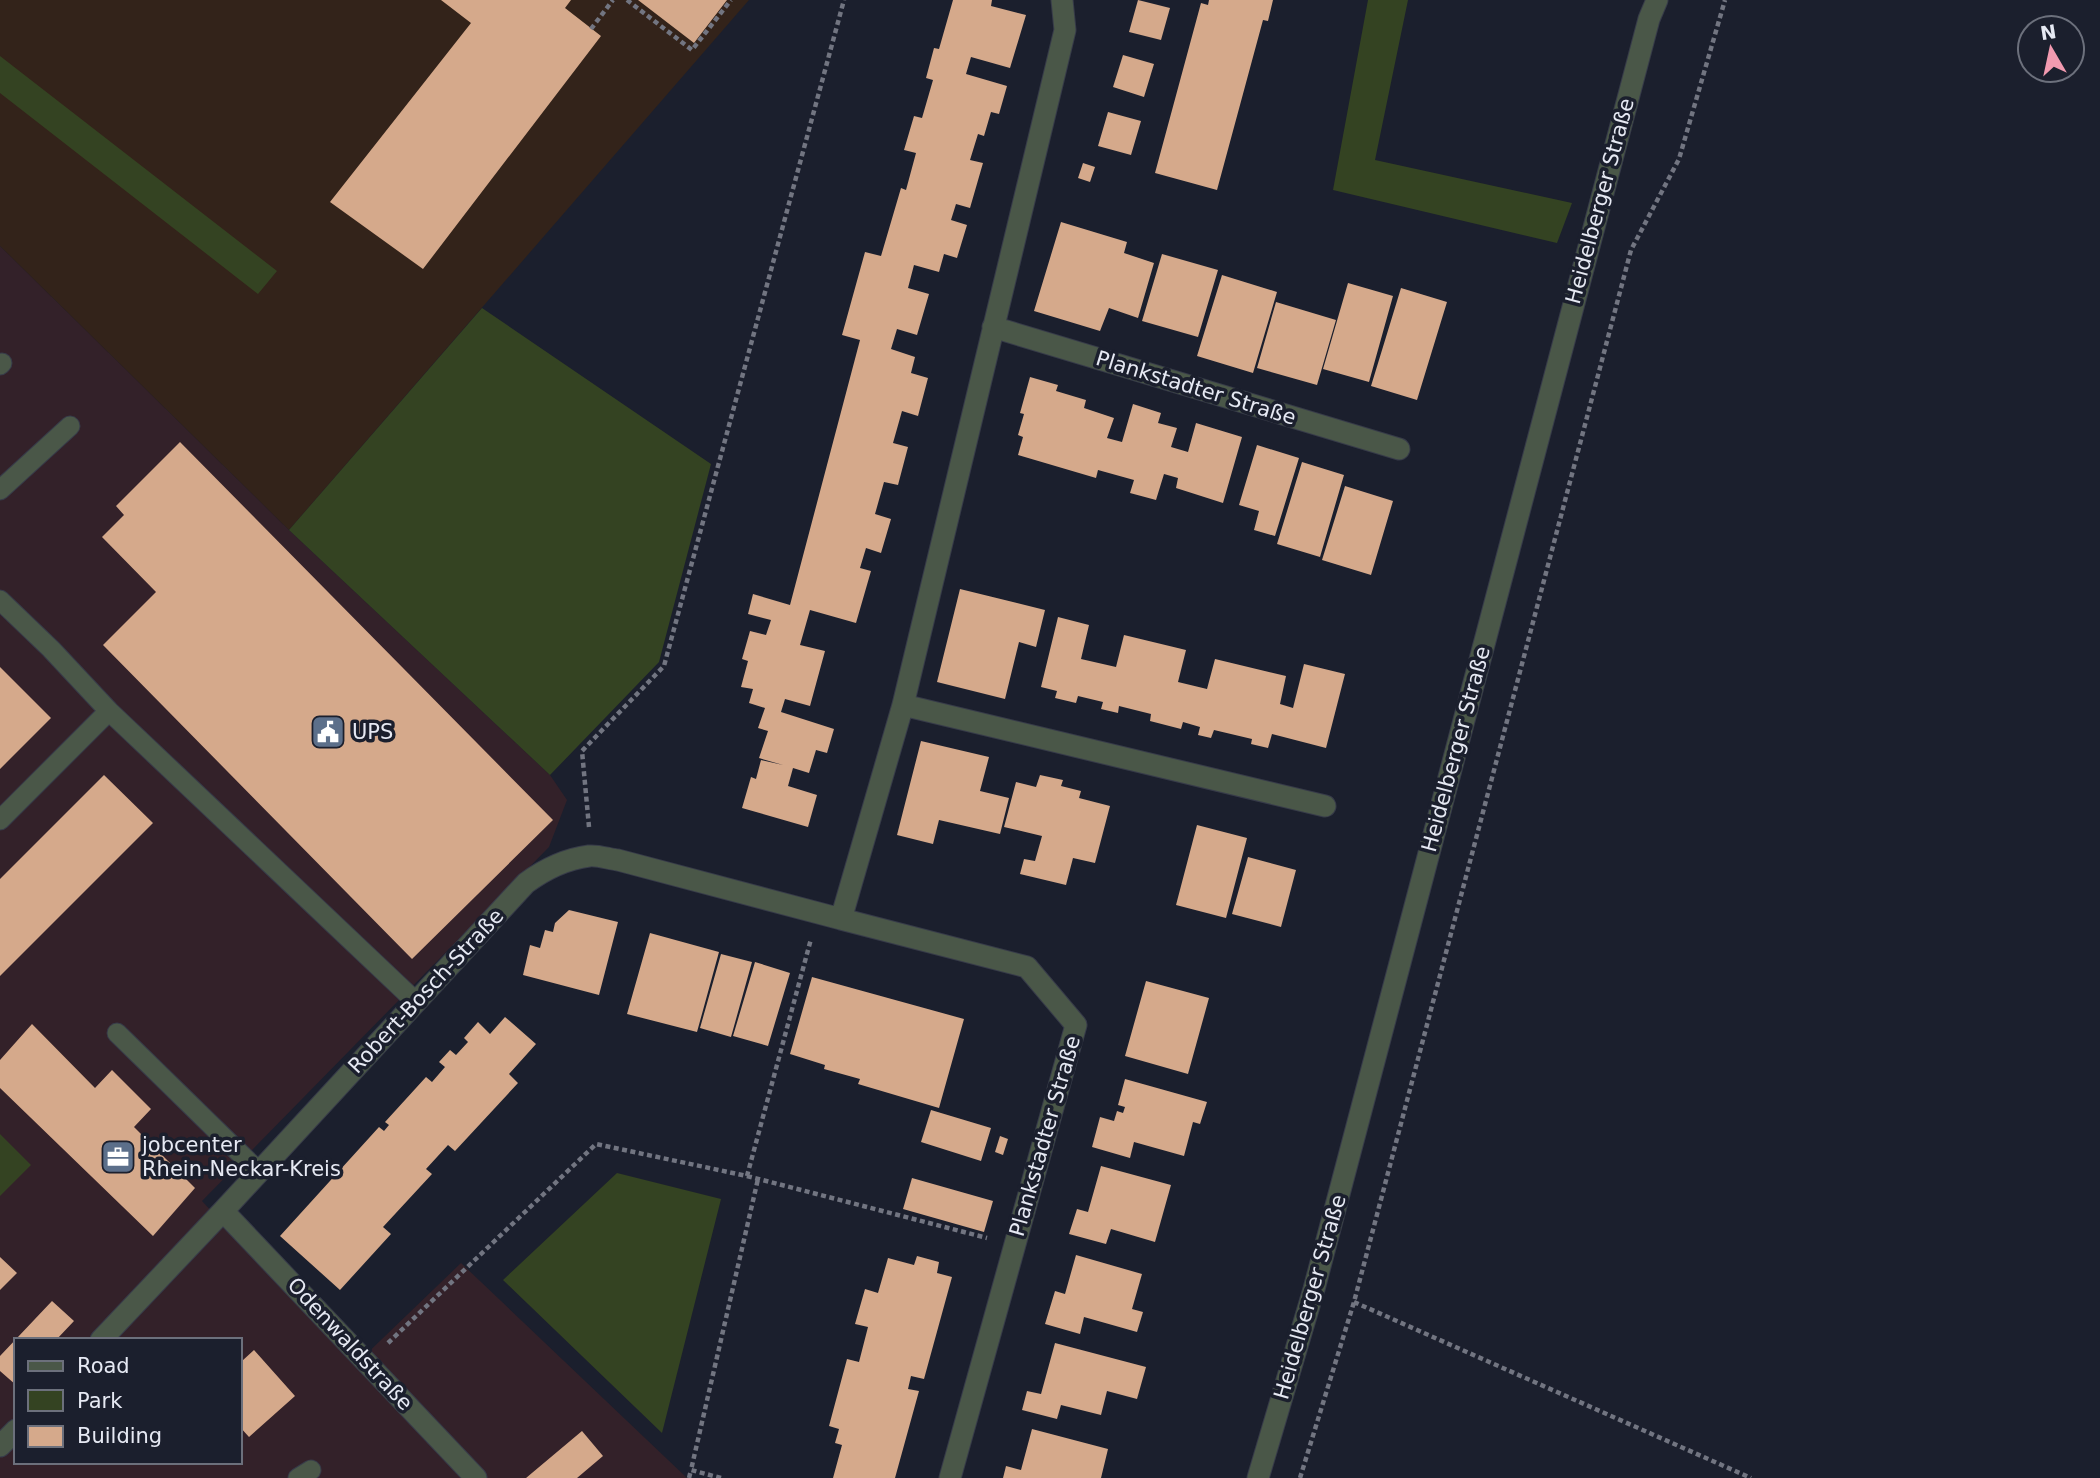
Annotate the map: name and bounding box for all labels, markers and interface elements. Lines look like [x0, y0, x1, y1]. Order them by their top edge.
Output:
north arrow [2016, 14, 2086, 84]
text: N [2039, 20, 2058, 44]
street label: Heidelberger Straße [1561, 96, 1639, 306]
street label: Plankstadter Straße [1093, 346, 1299, 430]
street label: Heidelberger Straße [1417, 644, 1495, 854]
public building icon: UPS [309, 713, 347, 751]
place label: UPS [352, 720, 393, 744]
street label: Robert-Bosch-Straße [343, 904, 509, 1078]
street label: Plankstadter Straße [1005, 1033, 1085, 1239]
place label: jobcenter Rhein-Neckar-Kreis [141, 1133, 341, 1181]
office icon: jobcenter Rhein-Neckar-Kreis [99, 1138, 137, 1176]
street label: Heidelberger Straße [1269, 1192, 1351, 1402]
street label: Odenwaldstraße [283, 1273, 417, 1415]
legend [14, 1338, 242, 1464]
text: Road [77, 1354, 130, 1378]
text: Park [77, 1389, 123, 1413]
text: Building [77, 1424, 162, 1448]

